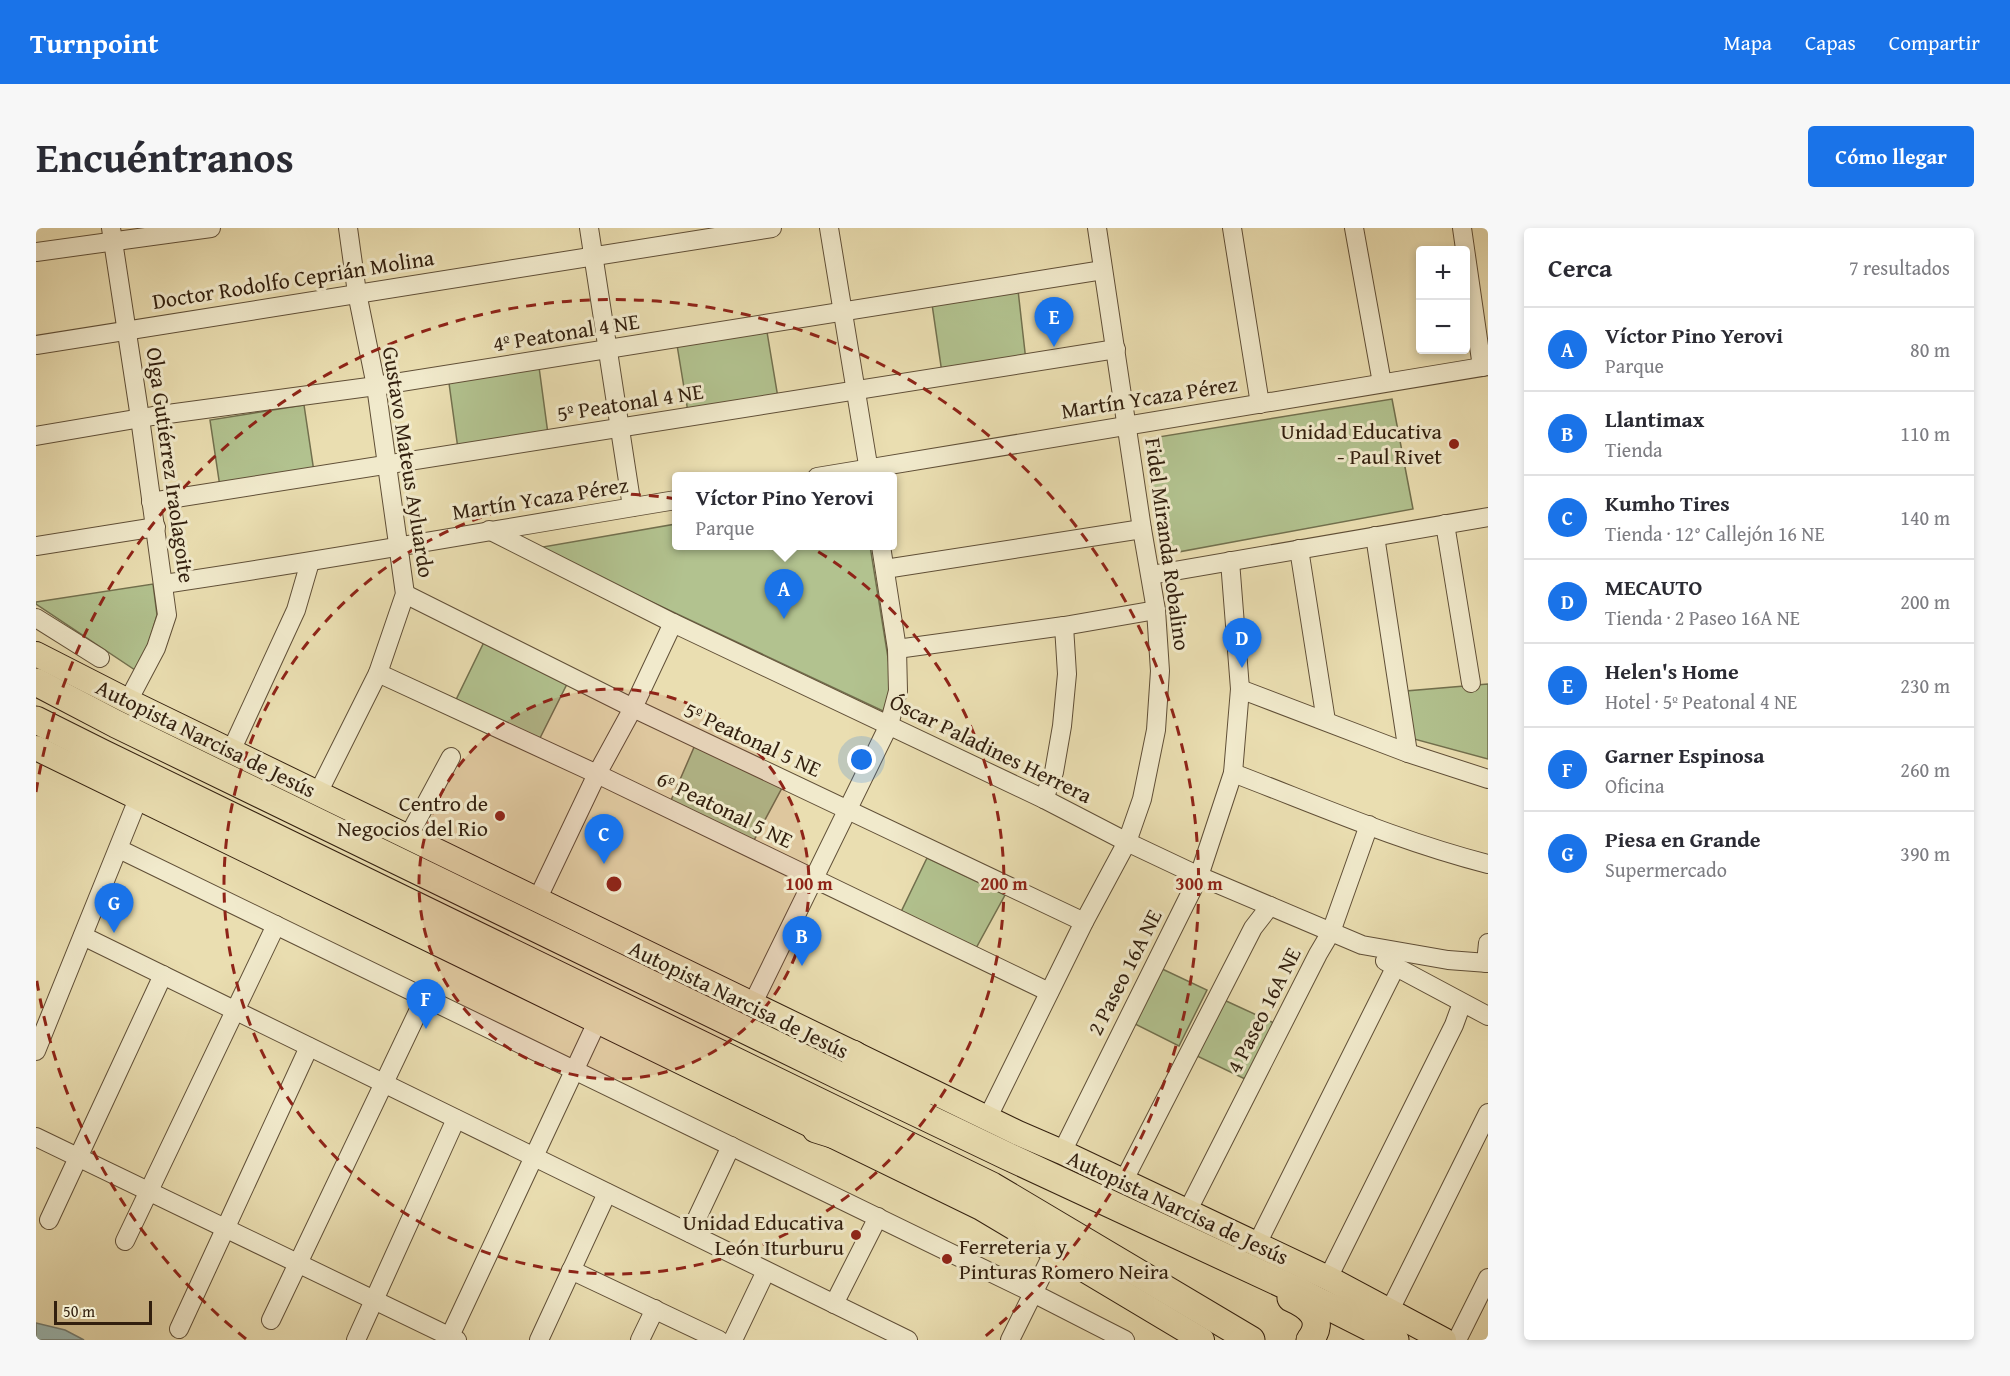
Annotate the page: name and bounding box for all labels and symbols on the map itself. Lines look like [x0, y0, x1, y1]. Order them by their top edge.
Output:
street label: Doctor Rodolfo Ceprián Molina [150, 241, 437, 317]
pin: E [1034, 298, 1074, 347]
street label: 4º Peatonal 4 NE [490, 305, 642, 359]
street label: Gustavo Mateus Ayluardo [375, 344, 443, 580]
street label: Olga Gutiérrez Iraolagoite [139, 345, 203, 585]
street label: Martín Ycaza Pérez [1059, 367, 1240, 427]
street label: 5º Peatonal 4 NE [554, 375, 706, 429]
place label: Unidad Educativa - Paul Rivet [1280, 415, 1443, 472]
street label: Fidel Miranda Robalino [1137, 436, 1199, 652]
marker: Unidad Educativa - Paul Rivet [1447, 437, 1461, 451]
street label: Martín Ycaza Pérez [450, 468, 631, 528]
pin: A [764, 570, 804, 619]
pin: D [1222, 618, 1262, 668]
street label: Autopista Narcisa de Jesús [91, 671, 321, 805]
street label: Óscar Paladines Herrera [884, 685, 1098, 811]
street label: 5º Peatonal 5 NE [679, 693, 827, 785]
your location [847, 745, 876, 774]
street label: 6º Peatonal 5 NE [652, 762, 798, 856]
place label: Centro de Negocios del Rio [337, 787, 488, 844]
marker: Centro de Negocios del Rio [493, 809, 507, 823]
pin: C [584, 814, 624, 864]
text: 100 m [785, 870, 833, 897]
text: 200 m [980, 870, 1028, 897]
text: 300 m [1175, 870, 1223, 897]
centre of rings [604, 874, 624, 894]
pin: G [94, 884, 134, 933]
street label: 2 Paseo 16A NE [1078, 903, 1170, 1041]
pin: B [782, 916, 822, 966]
street label: Autopista Narcisa de Jesús [624, 932, 854, 1066]
street label: 4 Paseo 16A NE [1217, 941, 1309, 1079]
pin: F [406, 980, 446, 1029]
street label: Autopista Narcisa de Jesús [1062, 1142, 1294, 1272]
place label: Unidad Educativa León Iturburu [682, 1206, 845, 1263]
marker: Unidad Educativa León Iturburu [849, 1228, 863, 1242]
place label: Ferreteria y Pinturas Romero Neira [959, 1230, 1170, 1287]
marker: Ferreteria y Pinturas Romero Neira [940, 1252, 954, 1266]
scale bar [54, 1298, 152, 1326]

